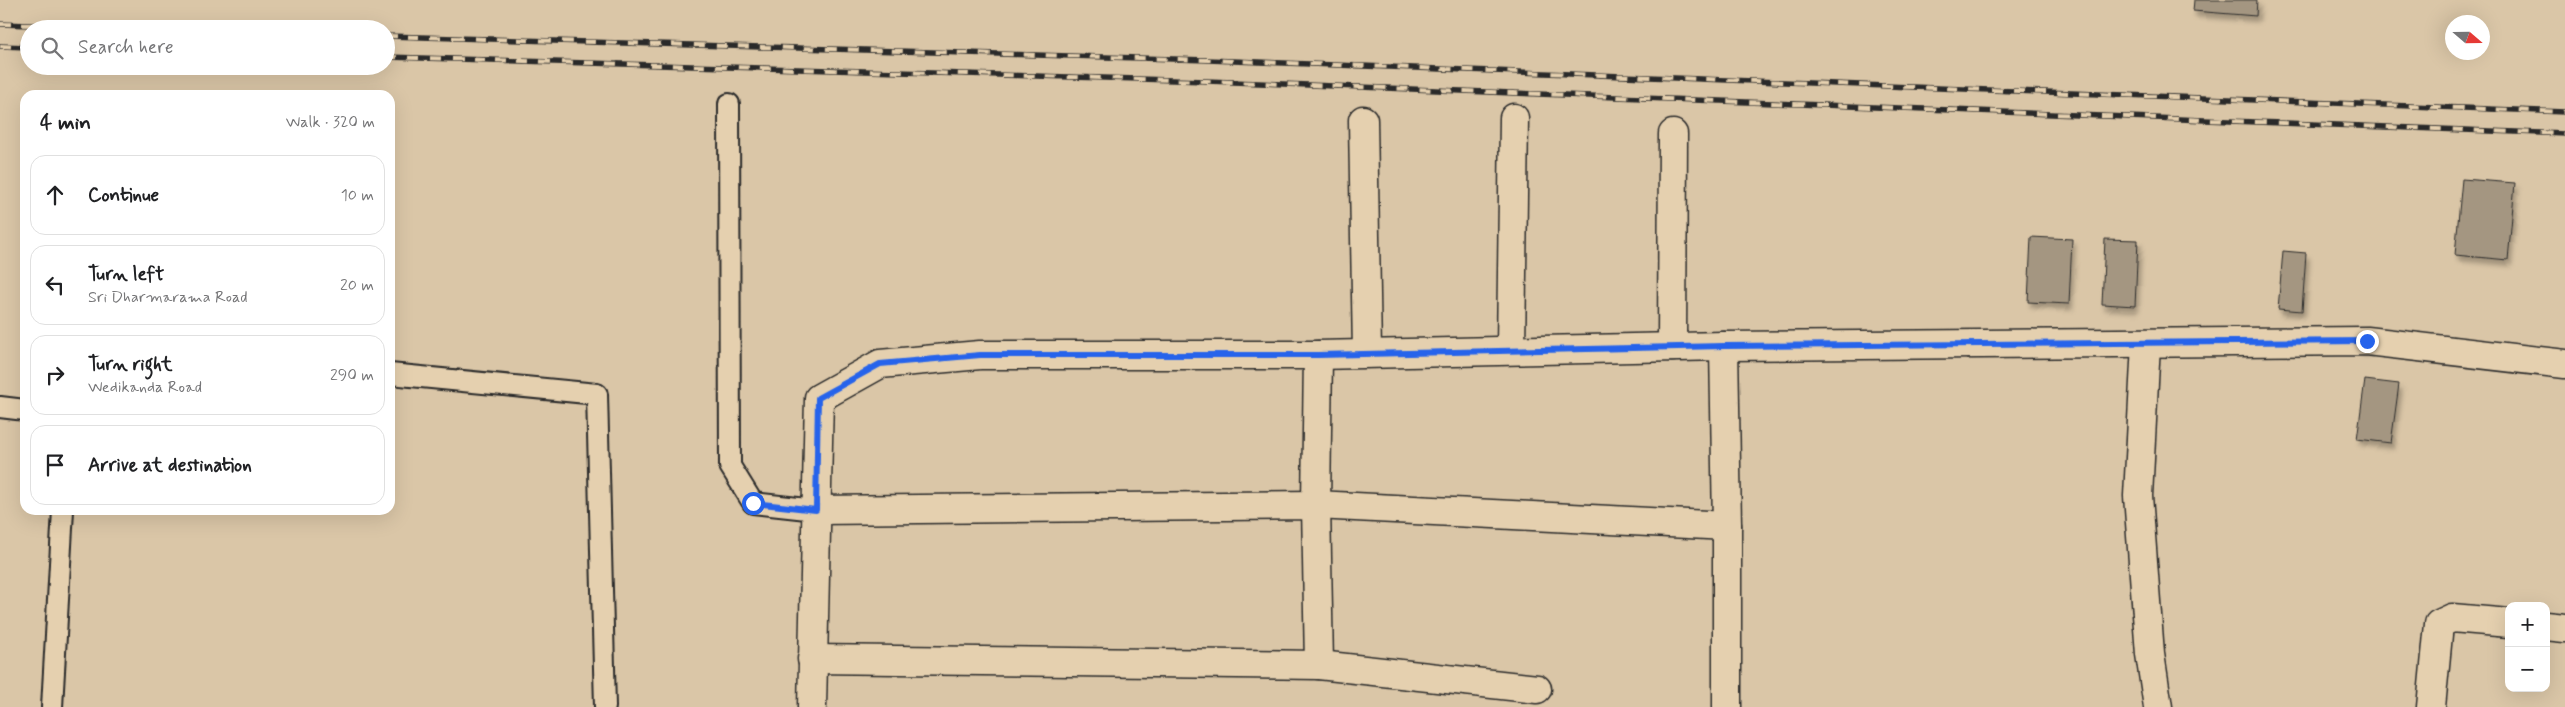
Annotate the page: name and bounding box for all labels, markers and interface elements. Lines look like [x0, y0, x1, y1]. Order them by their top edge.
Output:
north arrow [2445, 15, 2490, 60]
search box [20, 20, 395, 75]
icon: search [38, 34, 66, 62]
text: Search here [78, 35, 174, 60]
text: 4 min [40, 109, 91, 137]
text: Walk · 320 m [286, 112, 375, 133]
icon: ahead [41, 181, 69, 209]
text: Continue [88, 183, 159, 208]
text: 10 m [341, 185, 374, 206]
text: Turn left [88, 262, 164, 287]
icon: left [41, 271, 69, 299]
text: 20 m [340, 275, 374, 296]
text: Sri Dharmarama Road [88, 287, 248, 308]
route end [2356, 330, 2379, 353]
text: Turn right [88, 352, 172, 377]
icon: right [41, 361, 69, 389]
text: 290 m [330, 365, 374, 386]
text: Wedikanda Road [88, 377, 202, 398]
icon: arrive [41, 451, 69, 479]
text: Arrive at destination [88, 453, 252, 478]
route start [742, 492, 765, 515]
map controls [2505, 602, 2550, 692]
button: + [2505, 602, 2550, 647]
button: − [2505, 647, 2550, 692]

